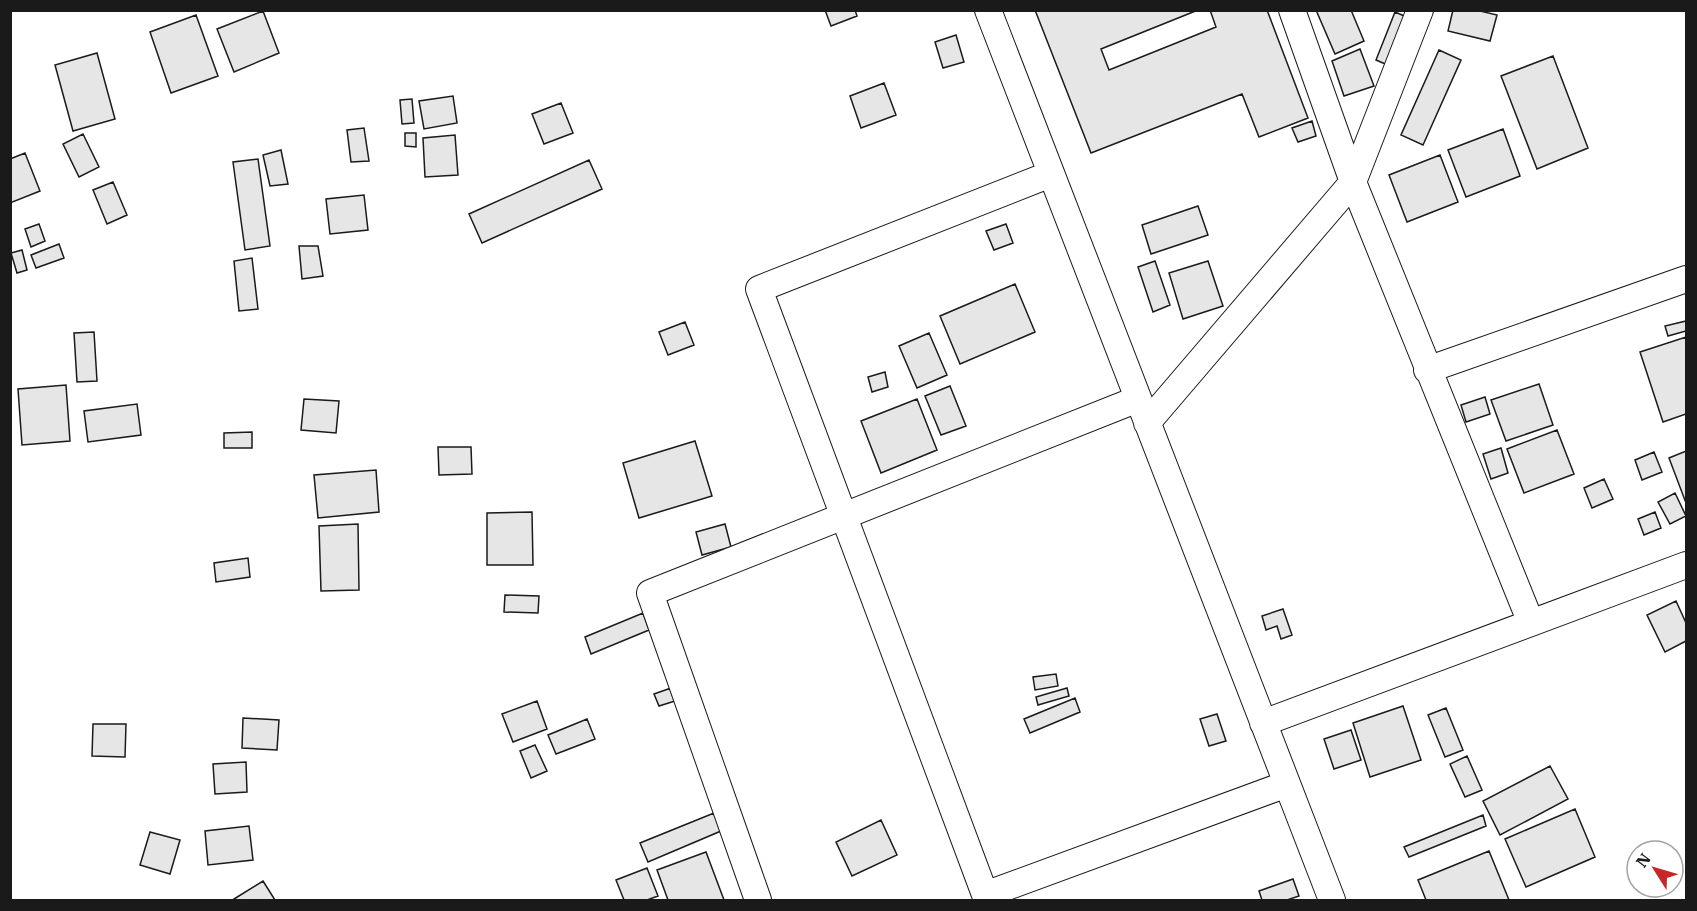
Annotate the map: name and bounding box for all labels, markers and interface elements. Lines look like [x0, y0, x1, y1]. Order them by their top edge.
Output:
north arrow [1625, 839, 1685, 899]
text: N [1631, 849, 1655, 871]

